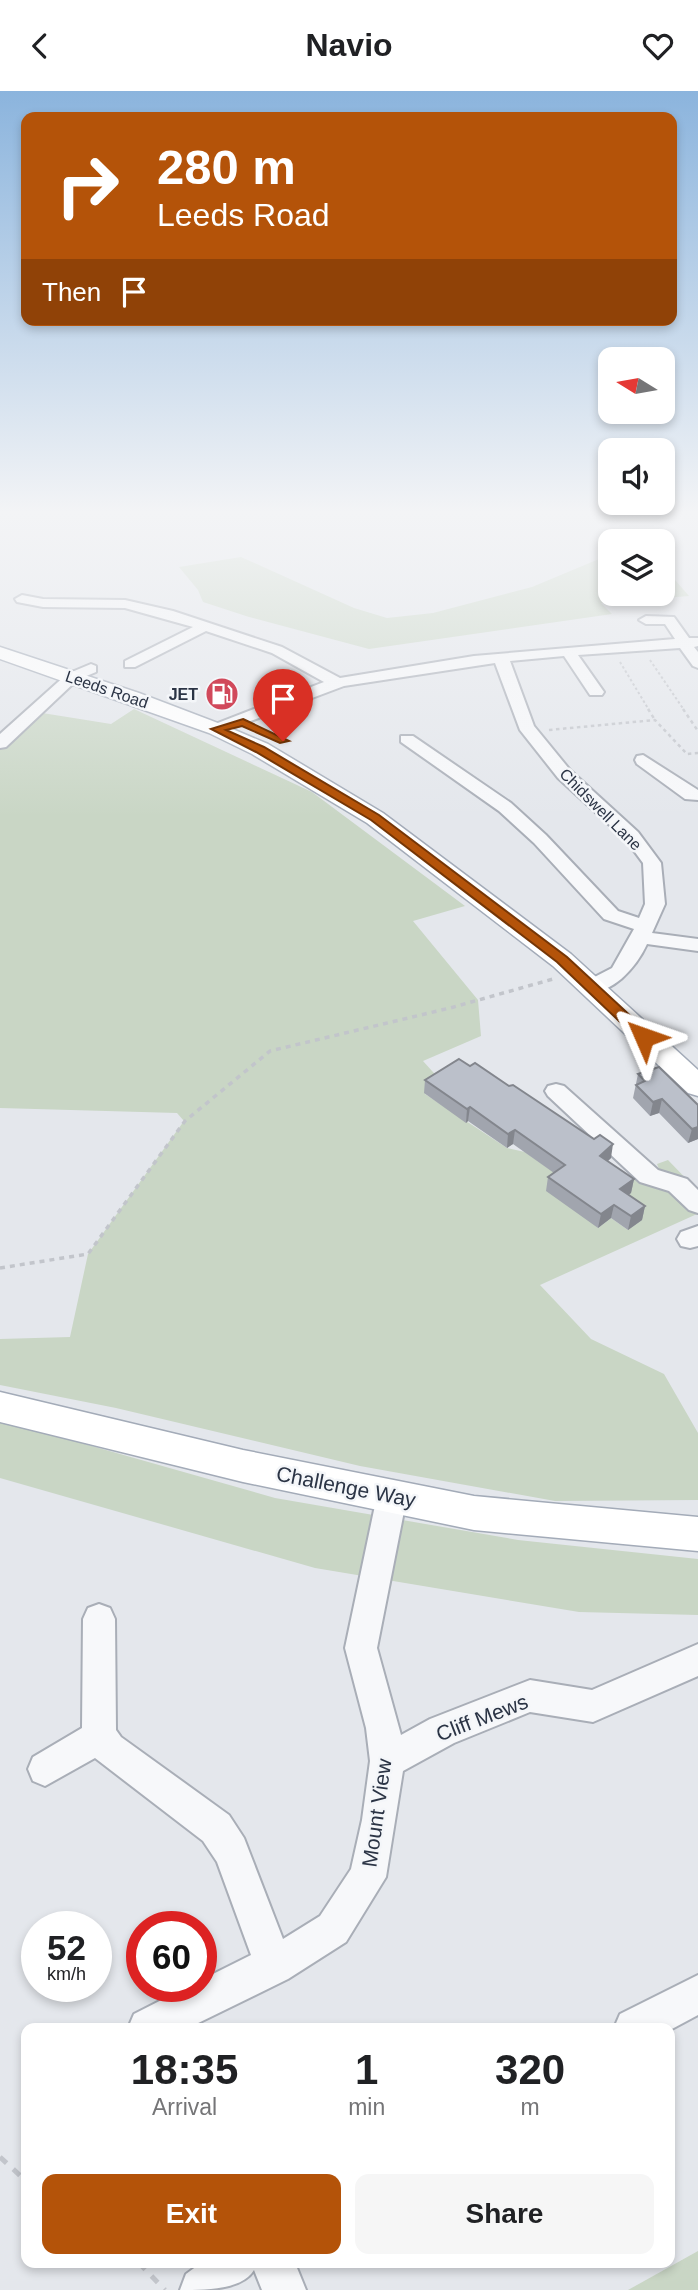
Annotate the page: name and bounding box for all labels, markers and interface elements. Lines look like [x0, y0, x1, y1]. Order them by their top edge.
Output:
icon: back [21, 27, 59, 65]
text: Navio [305, 27, 393, 63]
icon: heart [639, 27, 677, 65]
icon: right [42, 140, 133, 231]
text: 280 m [157, 140, 296, 194]
text: Leeds Road [157, 197, 330, 233]
icon: arrive [115, 273, 153, 311]
text: Then [42, 277, 101, 307]
north arrow [598, 347, 676, 423]
map controls [598, 347, 675, 606]
button: sound [598, 438, 675, 515]
button: layers [598, 529, 675, 606]
street label: Leeds Road [63, 667, 150, 712]
pin [253, 669, 313, 741]
fuel station icon: JET [203, 675, 241, 713]
icon: arrive [264, 680, 302, 718]
place label: JET [169, 686, 198, 703]
street label: Chidswell Lane [556, 765, 645, 854]
position arrow [607, 1000, 681, 1074]
street label: Challenge Way [274, 1462, 418, 1511]
street label: Cliff Mews [433, 1690, 531, 1746]
street label: Mount View [358, 1756, 396, 1869]
speed limit sign: 60 [126, 1911, 217, 2002]
text: 52 [47, 1928, 86, 1967]
text: km/h [47, 1964, 86, 1984]
text: 18:35 [131, 2046, 238, 2093]
text: 1 [355, 2046, 378, 2093]
text: 320 [495, 2046, 565, 2093]
text: Arrival [152, 2094, 217, 2120]
text: min [348, 2094, 385, 2120]
text: m [521, 2094, 540, 2120]
button: Exit [42, 2174, 341, 2254]
button: Share [355, 2174, 654, 2254]

